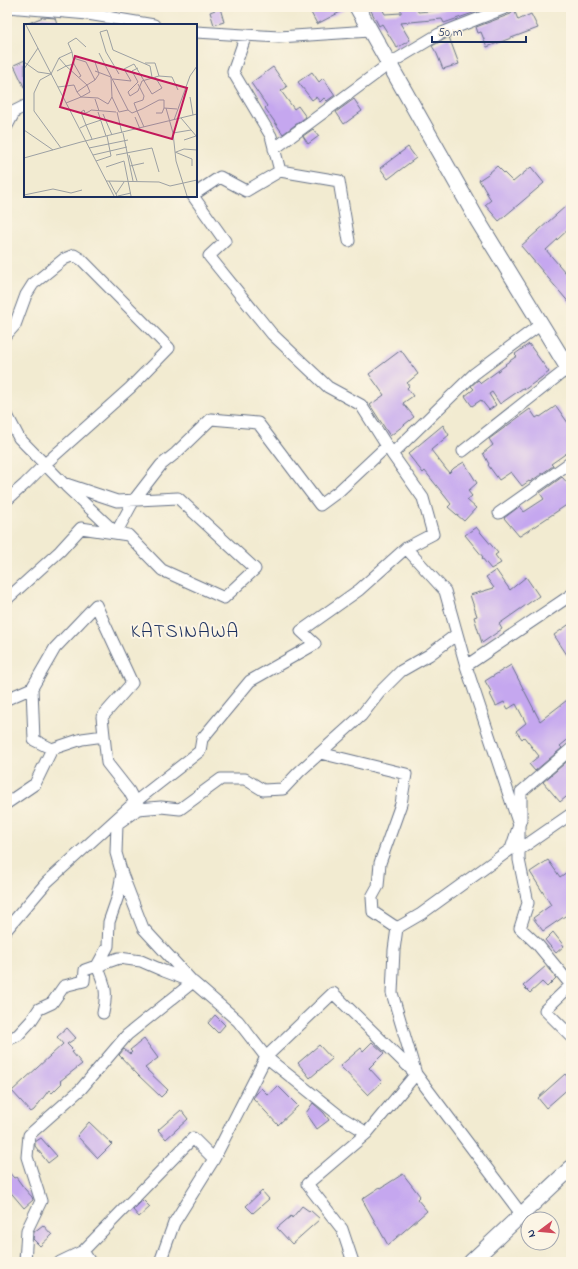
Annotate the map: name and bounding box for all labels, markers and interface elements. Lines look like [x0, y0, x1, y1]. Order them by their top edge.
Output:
scale bar [432, 18, 526, 44]
inset map [24, 24, 197, 197]
text: 50 m [438, 24, 462, 42]
district label: KATSINAWA [131, 619, 239, 646]
north arrow [520, 1211, 560, 1251]
text: N [523, 1228, 540, 1239]

